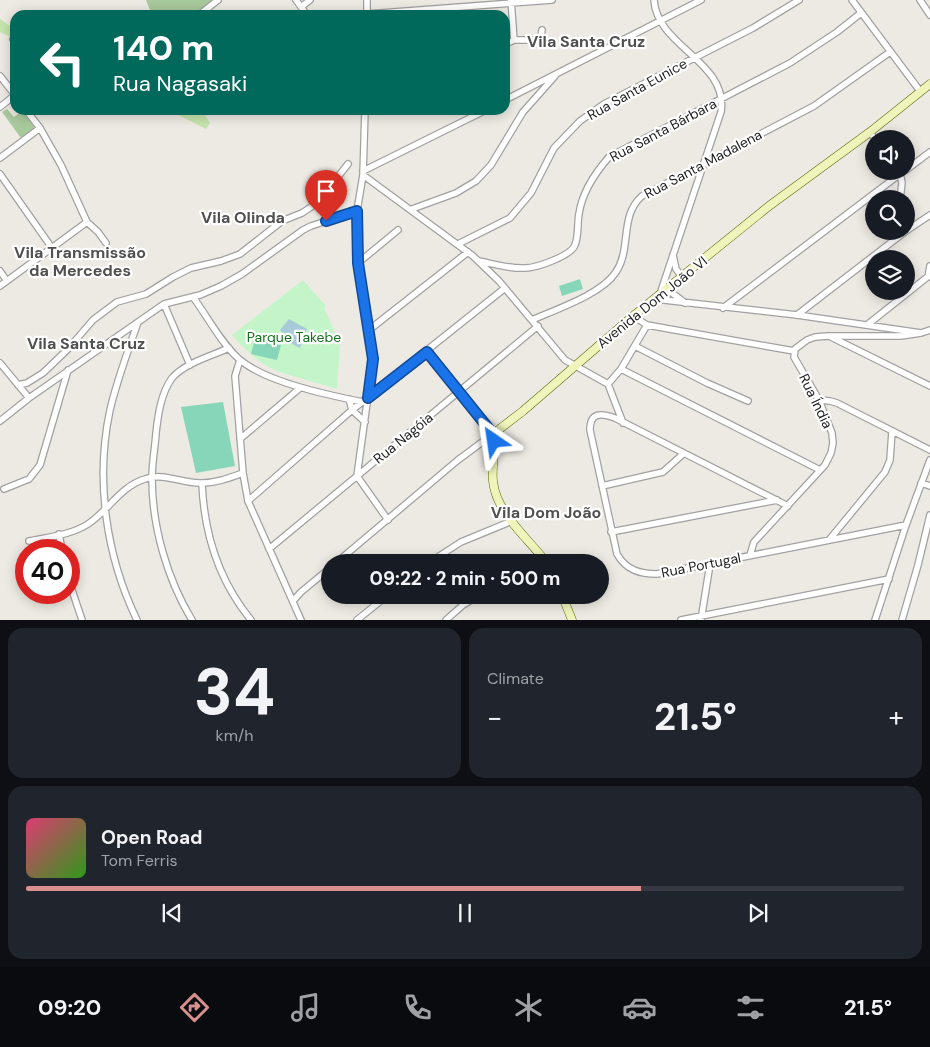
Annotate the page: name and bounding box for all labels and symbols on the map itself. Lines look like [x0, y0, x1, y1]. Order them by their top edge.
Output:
district label: Vila Santa Cruz [527, 31, 645, 52]
street label: Rua Santa Eunice [584, 54, 690, 124]
street label: Rua Santa Bárbara [606, 94, 720, 166]
street label: Rua Santa Madalena [641, 125, 765, 203]
pin [305, 170, 347, 221]
district label: Vila Olinda [201, 207, 285, 228]
district label: Vila Transmissão da Mercedes [14, 242, 146, 281]
street label: Avenida Dom João VI [593, 252, 711, 352]
park label: Parque Takebe [247, 328, 341, 346]
district label: Vila Santa Cruz [27, 333, 145, 354]
street label: Rua Índia [795, 371, 837, 431]
street label: Rua Nagóia [369, 408, 437, 468]
position arrow [467, 414, 519, 466]
district label: Vila Dom João [491, 502, 601, 523]
speed limit sign: 40 [15, 539, 80, 604]
street label: Rua Portugal [660, 548, 742, 582]

